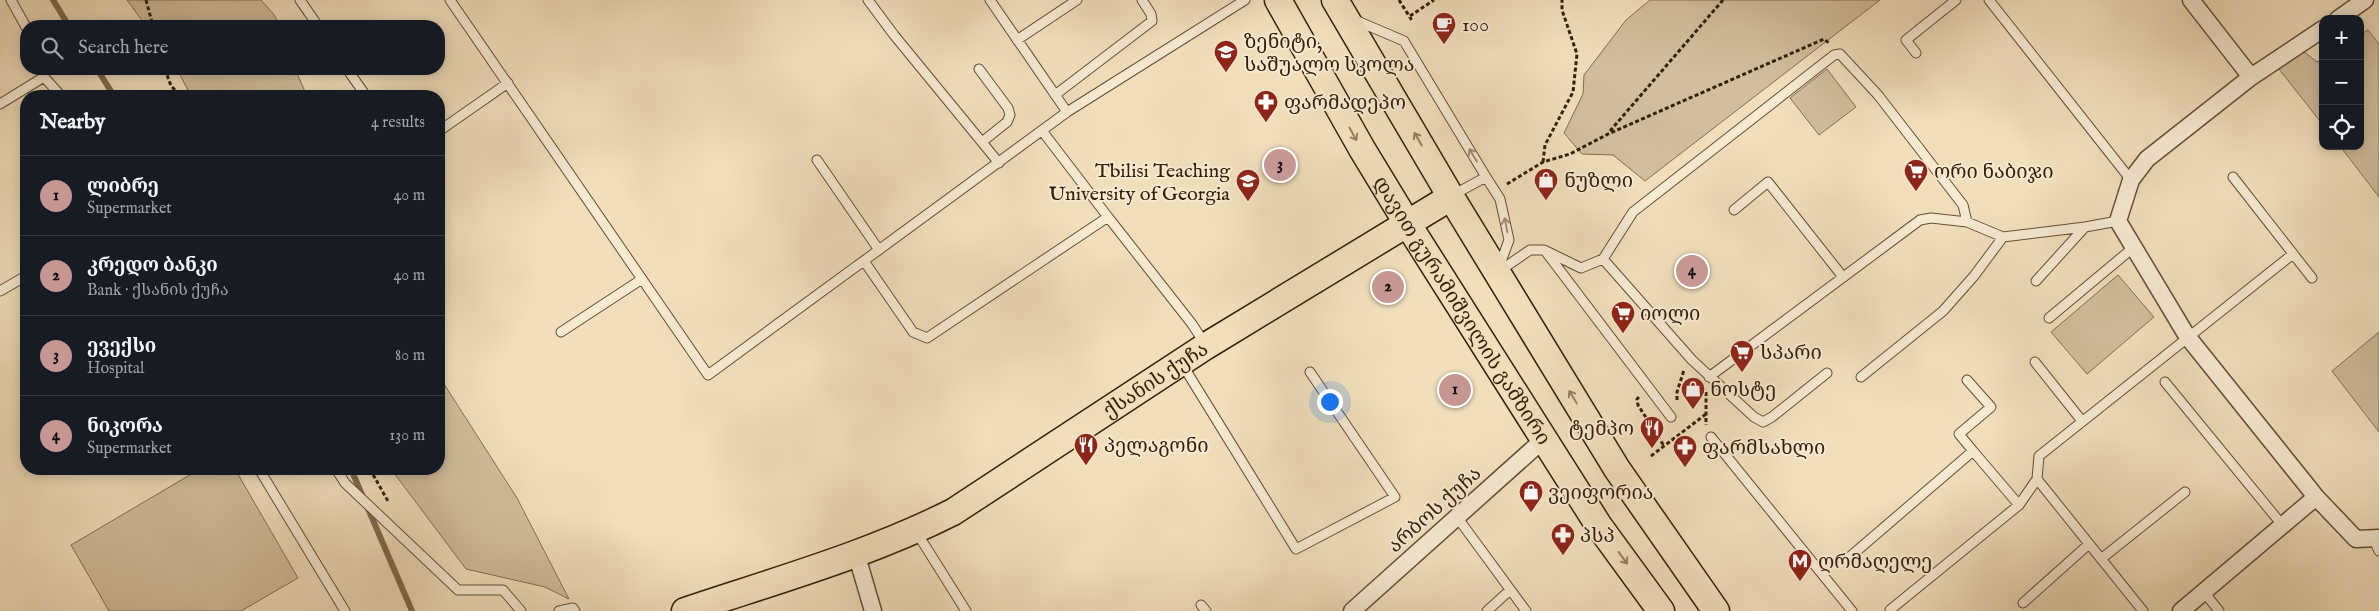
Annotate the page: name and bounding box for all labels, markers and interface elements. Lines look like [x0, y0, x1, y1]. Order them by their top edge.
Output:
cafe icon: 100 [1431, 11, 1457, 45]
place label: 100 [1462, 13, 1489, 38]
map controls [2319, 15, 2364, 150]
button: + [2319, 15, 2364, 60]
search box [20, 20, 445, 75]
place label: ზენიტი, საშუალო სკოლა [1244, 30, 1415, 78]
icon: search [38, 34, 66, 62]
text: Search here [78, 36, 169, 60]
school or university icon: ზენიტი, საშუალო სკოლა [1213, 39, 1239, 73]
button: − [2319, 60, 2364, 105]
pharmacy icon: ფარმადეპო [1253, 89, 1279, 123]
place label: ფარმადეპო [1284, 91, 1406, 116]
button: locate [2319, 105, 2364, 150]
text: Nearby [40, 109, 105, 136]
text: 4 results [371, 113, 425, 133]
one-way arrow [1349, 127, 1359, 141]
one-way arrow [1413, 132, 1423, 147]
pin: 3 [1264, 146, 1296, 184]
one-way arrow [1467, 148, 1477, 162]
supermarket icon: ორი ნაბიჯი [1903, 158, 1929, 192]
place label: Tbilisi Teaching University of Georgia [1049, 159, 1231, 207]
place label: ორი ნაბიჯი [1934, 160, 2054, 185]
shop icon: ნუზლი [1533, 167, 1559, 201]
school or university icon: Tbilisi Teaching University of Georgia [1235, 168, 1261, 202]
place label: ნუზლი [1564, 169, 1633, 194]
street label: დავით გურამიშვილის გამზირი [1367, 172, 1555, 450]
text: ლიბრე [87, 175, 159, 199]
text: 1 [53, 186, 59, 206]
text: 40 m [393, 186, 425, 206]
text: Supermarket [87, 199, 172, 219]
one-way arrow [1500, 218, 1510, 234]
pin: 4 [1676, 252, 1708, 290]
text: კრედო ბანკი [87, 254, 218, 278]
text: 2 [52, 266, 60, 286]
text: 40 m [393, 266, 425, 286]
pin: 2 [1372, 268, 1404, 306]
text: Bank · ქსანის ქუჩა [87, 281, 228, 301]
supermarket icon: იოლი [1610, 300, 1636, 334]
place label: იოლი [1640, 302, 1700, 327]
text: ევექსი [87, 335, 156, 359]
street label: ქსანის ქუჩა [1099, 337, 1213, 424]
supermarket icon: სპარი [1729, 339, 1755, 373]
place label: სპარი [1760, 341, 1822, 366]
text: 3 [53, 346, 59, 366]
text: 80 m [395, 346, 425, 366]
text: Hospital [87, 359, 144, 379]
pin: 1 [1439, 371, 1471, 409]
shop icon: ნოსტე [1680, 376, 1706, 410]
place label: ნოსტე [1710, 378, 1776, 403]
your location [1317, 389, 1343, 415]
one-way arrow [1568, 391, 1578, 405]
text: ნიკორა [87, 415, 163, 439]
restaurant icon: ტემპო [1639, 415, 1665, 449]
place label: ტემპო [1569, 417, 1634, 442]
text: 4 [52, 426, 60, 446]
text: 130 m [389, 426, 425, 446]
restaurant icon: პელაგონი [1073, 432, 1099, 466]
place label: პელაგონი [1104, 434, 1209, 459]
pharmacy icon: ფარმსახლი [1672, 434, 1698, 468]
place label: ფარმსახლი [1702, 436, 1825, 461]
text: Supermarket [87, 439, 172, 459]
street label: არბოს ქუჩა [1383, 462, 1487, 559]
shop icon: ვეიფორია [1518, 479, 1544, 513]
place label: ვეიფორია [1548, 481, 1654, 506]
pharmacy icon: პსპ [1550, 522, 1576, 556]
place label: პსპ [1580, 524, 1615, 549]
metro station icon: ღრმაღელე [1787, 548, 1813, 582]
place label: ღრმაღელე [1818, 550, 1932, 575]
one-way arrow [1617, 551, 1628, 564]

